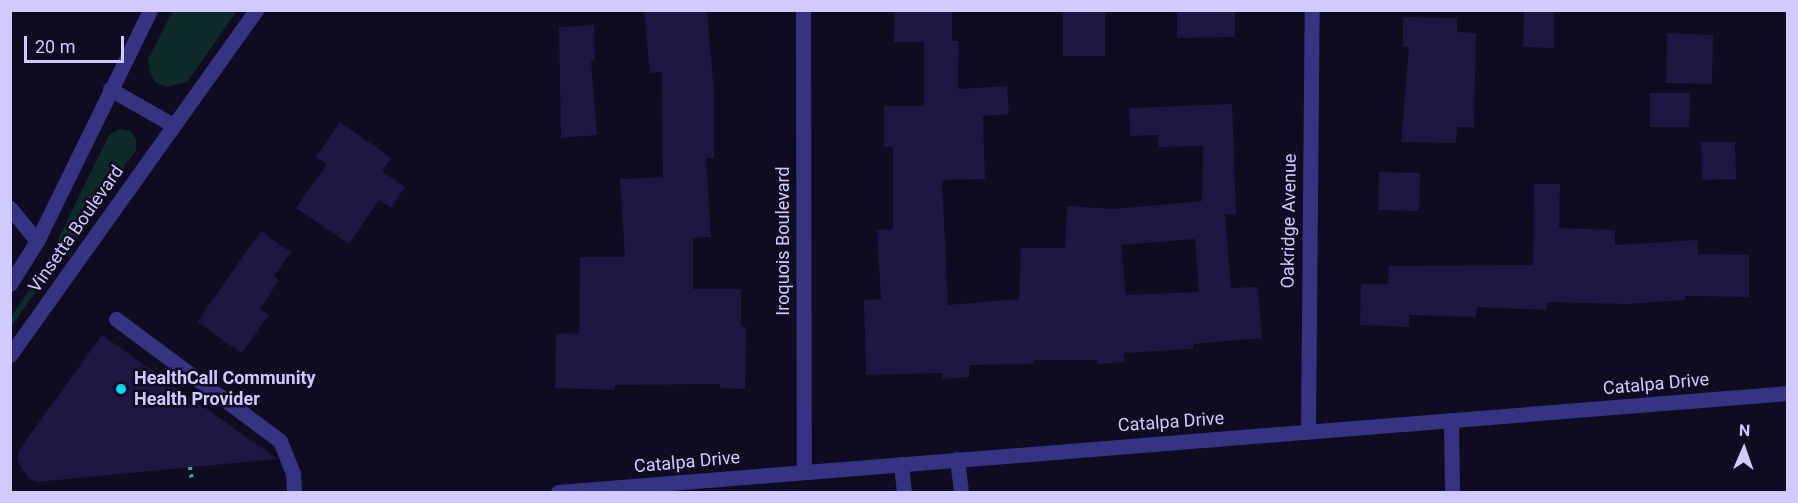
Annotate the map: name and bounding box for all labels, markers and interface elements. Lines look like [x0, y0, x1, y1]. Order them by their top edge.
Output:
scale bar [27, 24, 128, 62]
text: 20 m [35, 36, 75, 57]
street label: Oakridge Avenue [1277, 153, 1301, 289]
street label: Vinsetta Boulevard [24, 161, 128, 297]
street label: Iroquois Boulevard [772, 166, 794, 316]
place label: HealthCall Community Health Provider [134, 368, 316, 410]
street label: Catalpa Drive [1602, 369, 1710, 399]
marker: HealthCall Community Health Provider [112, 380, 130, 398]
street label: Catalpa Drive [1117, 408, 1225, 436]
north arrow [1714, 419, 1774, 479]
text: N [1739, 421, 1751, 440]
street label: Catalpa Drive [633, 447, 741, 477]

